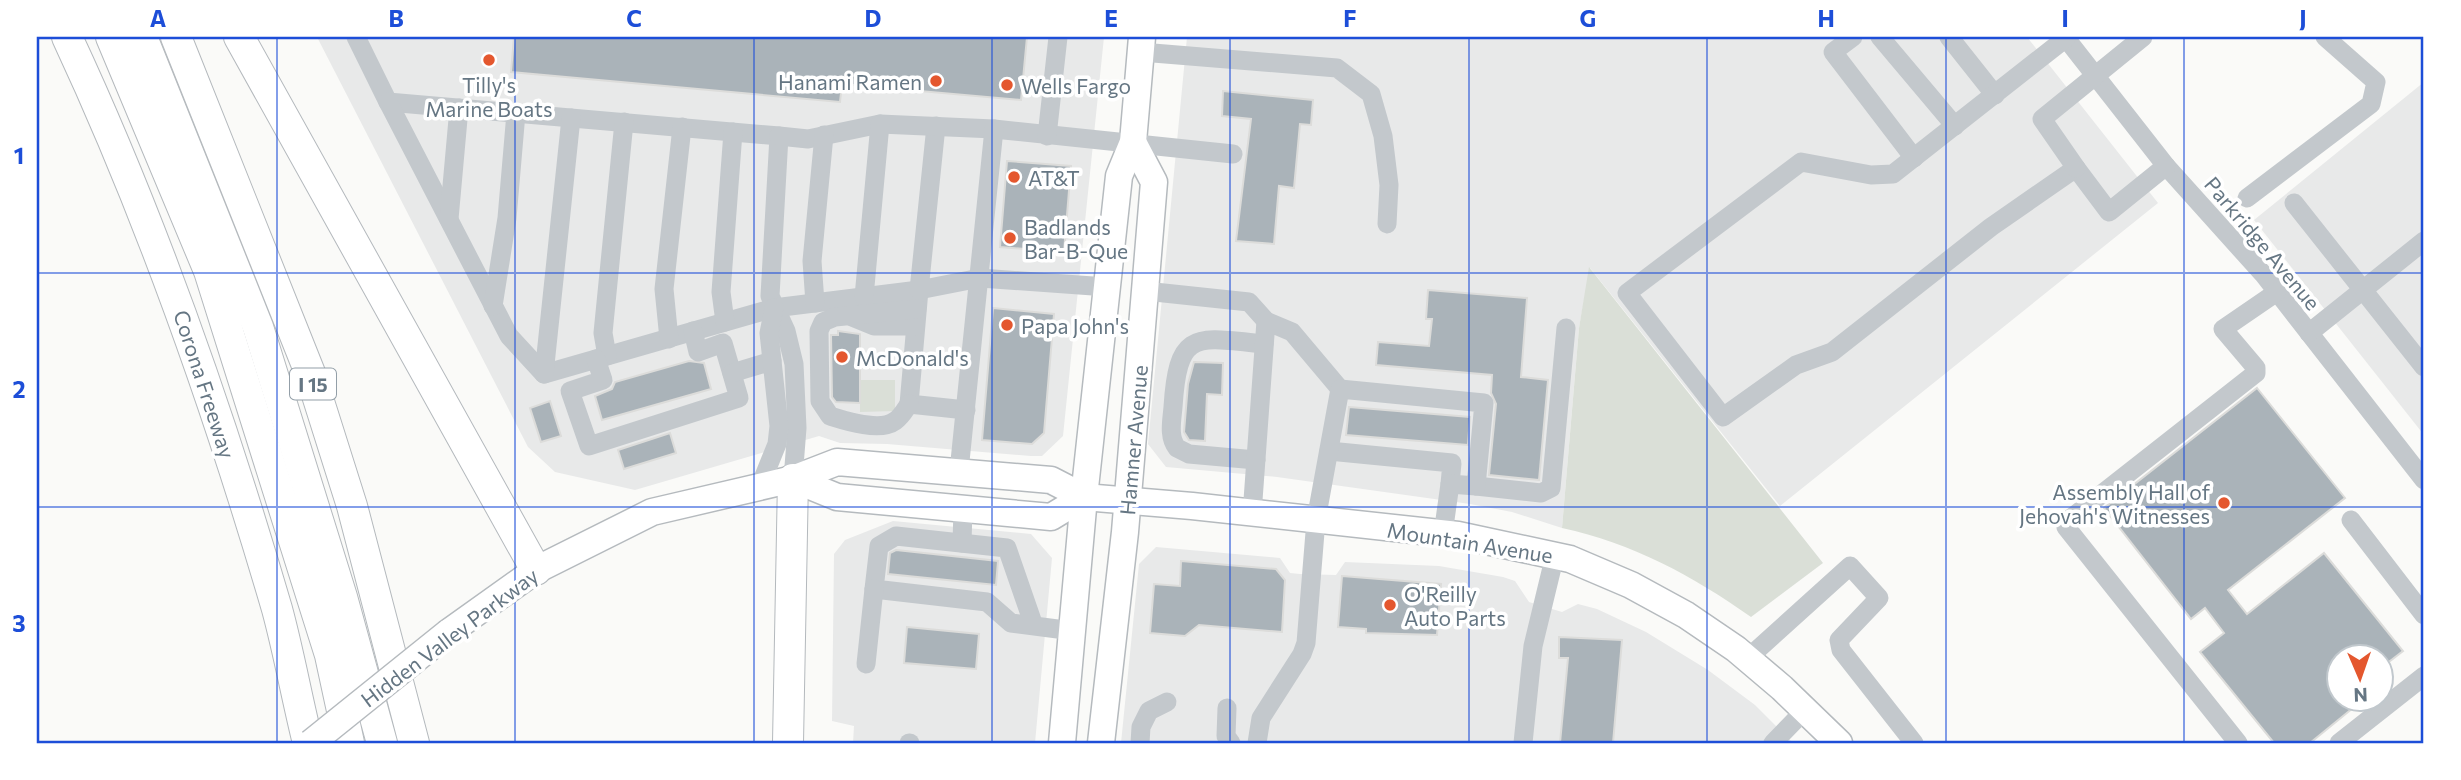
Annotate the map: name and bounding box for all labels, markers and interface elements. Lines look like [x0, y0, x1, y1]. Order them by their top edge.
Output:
text: A [150, 4, 167, 32]
text: B [388, 4, 404, 32]
text: C [626, 4, 642, 32]
text: D [865, 4, 882, 32]
text: E [1104, 4, 1118, 32]
text: F [1343, 4, 1357, 32]
text: G [1580, 4, 1596, 32]
text: H [1817, 4, 1835, 32]
text: I [2061, 4, 2069, 32]
text: J [2299, 4, 2307, 32]
marker: Tilly's Marine Boats [481, 52, 497, 68]
place label: Hanami Ramen [778, 69, 922, 94]
place label: Tilly's Marine Boats [425, 72, 553, 121]
marker: Hanami Ramen [928, 73, 944, 89]
place label: Wells Fargo [1021, 73, 1131, 98]
marker: Wells Fargo [999, 77, 1015, 93]
text: 1 [14, 141, 24, 169]
place label: AT&T [1028, 165, 1080, 190]
marker: AT&T [1006, 169, 1022, 185]
street label: Parkridge Avenue [2200, 171, 2326, 315]
place label: Badlands Bar-B-Que [1024, 214, 1128, 263]
marker: Badlands Bar-B-Que [1002, 230, 1018, 246]
street label: Corona Freeway [169, 307, 241, 461]
place label: Papa John's [1021, 313, 1129, 338]
marker: Papa John's [999, 317, 1015, 333]
place label: McDonald's [856, 345, 969, 370]
marker: McDonald's [834, 349, 850, 365]
street label: Hamner Avenue [1114, 364, 1152, 516]
road number: I 15 [290, 368, 336, 400]
text: 2 [12, 375, 26, 403]
place label: Assembly Hall of Jehovah's Witnesses [2019, 479, 2211, 528]
marker: Assembly Hall of Jehovah's Witnesses [2216, 495, 2232, 511]
street label: Mountain Avenue [1385, 517, 1555, 567]
street label: Hidden Valley Parkway [355, 562, 543, 712]
place label: O'Reilly Auto Parts [1404, 581, 1506, 630]
marker: O'Reilly Auto Parts [1382, 597, 1398, 613]
text: 3 [12, 609, 26, 637]
north arrow [2324, 644, 2394, 714]
text: N [2353, 684, 2368, 707]

